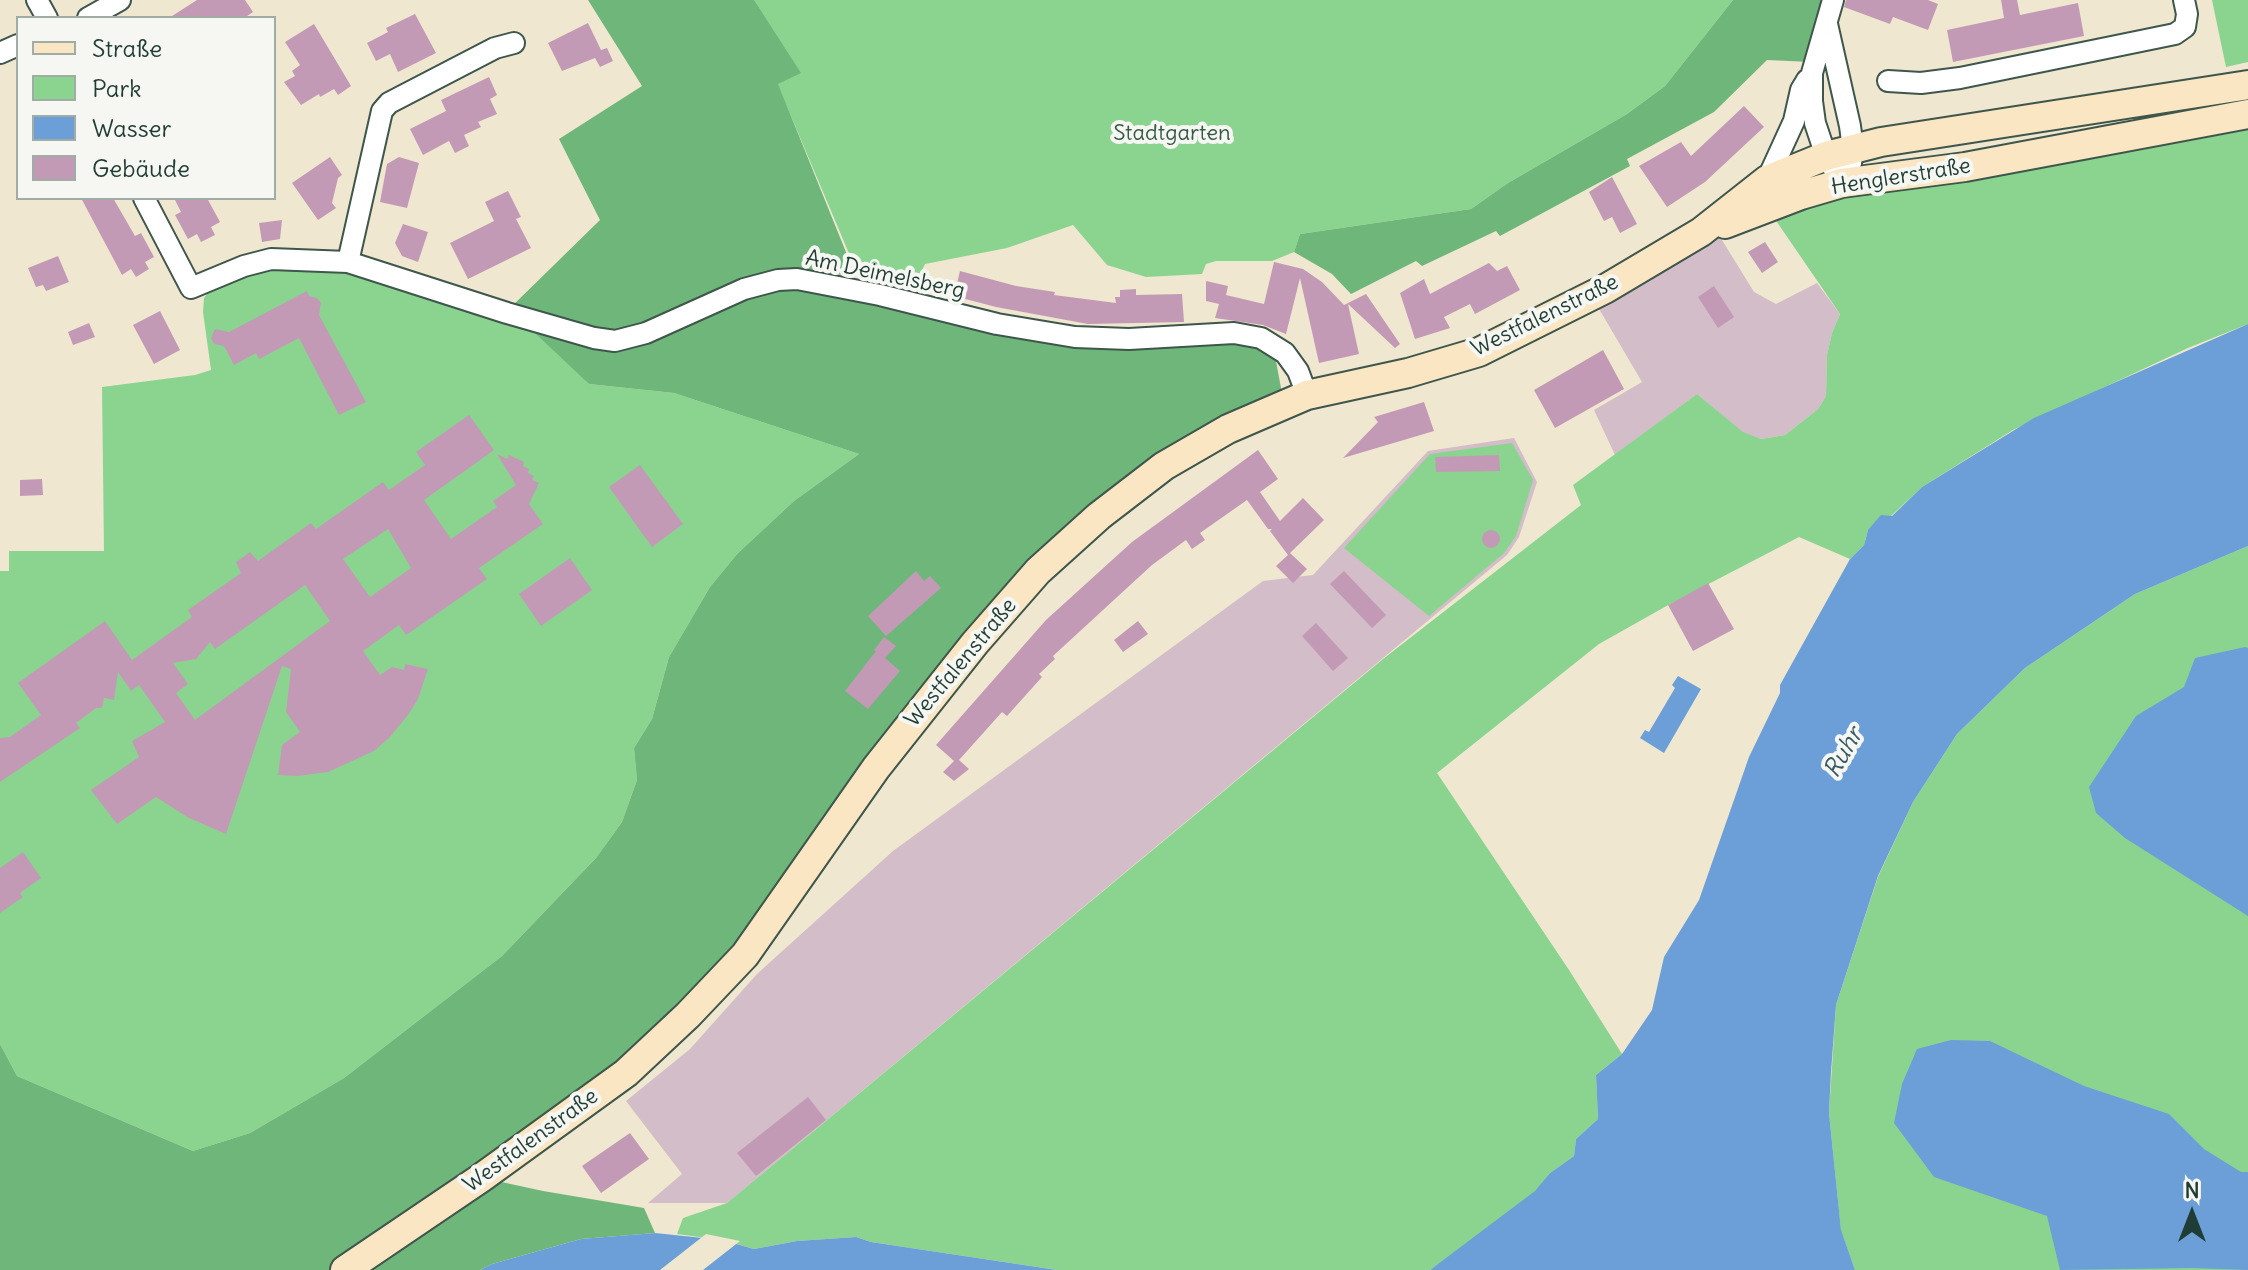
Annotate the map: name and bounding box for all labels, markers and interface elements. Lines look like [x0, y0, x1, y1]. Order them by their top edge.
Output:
legend [16, 16, 276, 200]
text: Straße [92, 33, 162, 63]
text: Park [92, 73, 142, 103]
text: Wasser [92, 113, 171, 143]
park label: Stadtgarten [1113, 121, 1231, 147]
text: Gebäude [92, 153, 190, 183]
street label: Henglerstraße [1829, 153, 1973, 201]
street label: Am Deimelsberg [803, 245, 967, 305]
street label: Westfalenstraße [1467, 269, 1623, 363]
street label: Westfalenstraße [899, 593, 1023, 733]
water label: Ruhr [1818, 723, 1870, 783]
street label: Westfalenstraße [459, 1083, 603, 1199]
north arrow [2152, 1174, 2232, 1254]
text: N [2184, 1176, 2200, 1204]

